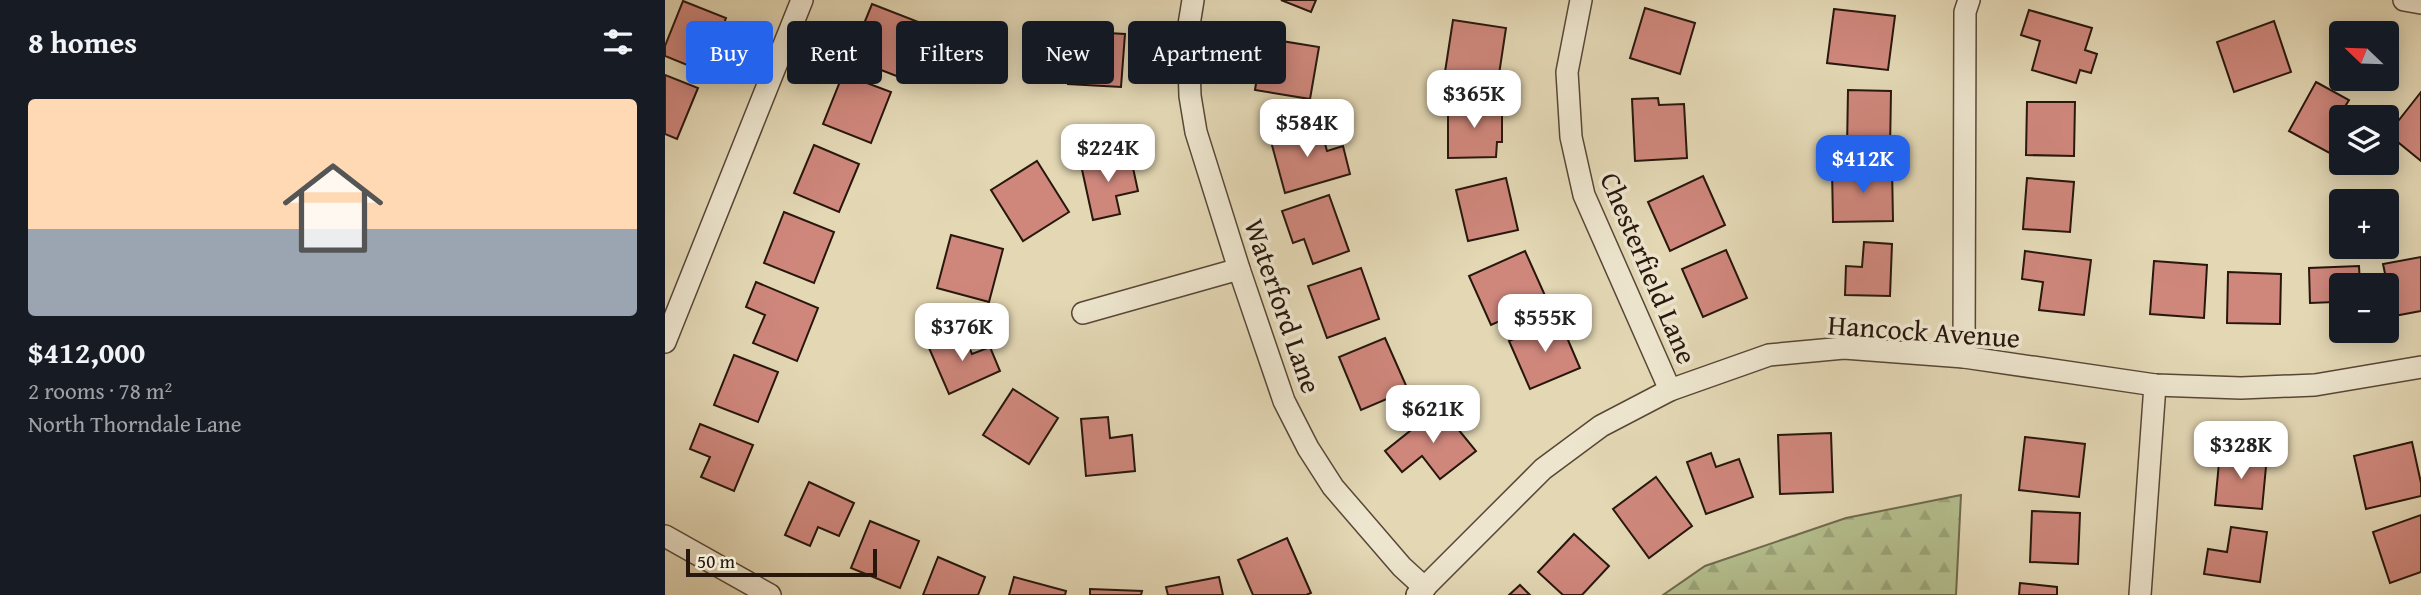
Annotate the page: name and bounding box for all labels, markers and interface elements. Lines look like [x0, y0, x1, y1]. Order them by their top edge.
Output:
text: 8 homes [28, 20, 137, 64]
chip: Buy [686, 21, 773, 84]
chip: Rent [787, 21, 882, 84]
chip: Filters [896, 21, 1008, 84]
chip: New [1022, 21, 1114, 84]
chip: Apartment [1128, 21, 1286, 84]
north arrow [2329, 21, 2399, 91]
map controls [2329, 21, 2399, 343]
icon: filters [599, 23, 637, 61]
pin: $365K [1425, 71, 1523, 130]
text: $365K [1443, 76, 1505, 109]
pin: $584K [1258, 100, 1356, 159]
text: $584K [1276, 105, 1338, 138]
button: layers [2329, 105, 2399, 175]
pin: $224K [1059, 124, 1157, 184]
text: $224K [1077, 130, 1139, 163]
pin: $412K [1814, 136, 1912, 195]
text: $412K [1832, 141, 1894, 174]
icon: home [270, 145, 396, 271]
street label: Chesterfield Lane [1591, 166, 1708, 370]
button: + [2329, 189, 2399, 259]
street label: Waterford Lane [1234, 213, 1332, 399]
button: − [2329, 273, 2399, 343]
pin: $555K [1496, 294, 1594, 354]
text: $555K [1514, 300, 1576, 333]
street label: Hancock Avenue [1827, 303, 2022, 358]
pin: $376K [913, 304, 1011, 363]
text: $376K [931, 309, 993, 342]
text: $412,000 [28, 330, 145, 374]
text: 2 rooms · 78 m² [28, 374, 172, 407]
pin: $621K [1384, 386, 1482, 445]
text: $621K [1402, 391, 1464, 424]
text: North Thorndale Lane [28, 407, 242, 440]
pin: $328K [2192, 421, 2290, 481]
text: $328K [2210, 427, 2272, 460]
scale bar [686, 546, 877, 578]
text: 50 m [697, 547, 735, 575]

